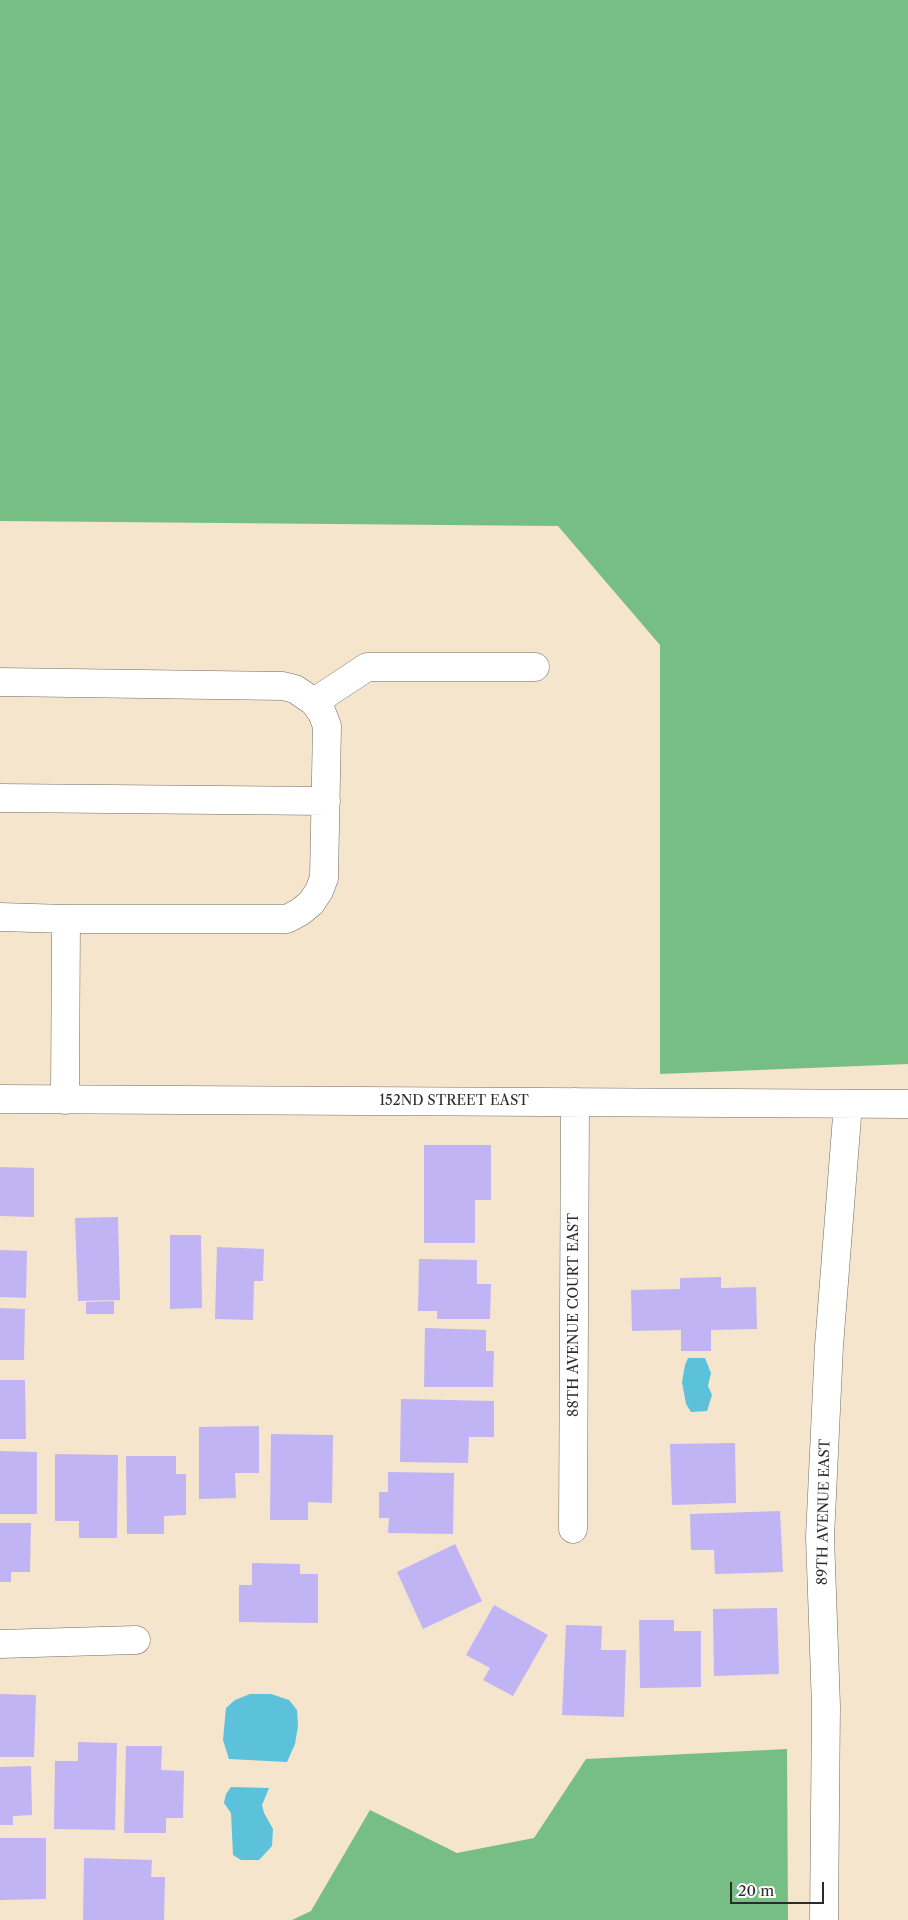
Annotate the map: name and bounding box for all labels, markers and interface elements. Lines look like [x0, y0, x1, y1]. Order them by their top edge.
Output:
street label: 152ND STREET EAST [379, 1093, 529, 1109]
street label: 88TH AVENUE COURT EAST [566, 1213, 582, 1417]
street label: 89TH AVENUE EAST [814, 1439, 834, 1585]
scale bar [733, 1872, 827, 1904]
text: 20 m [738, 1881, 774, 1900]

